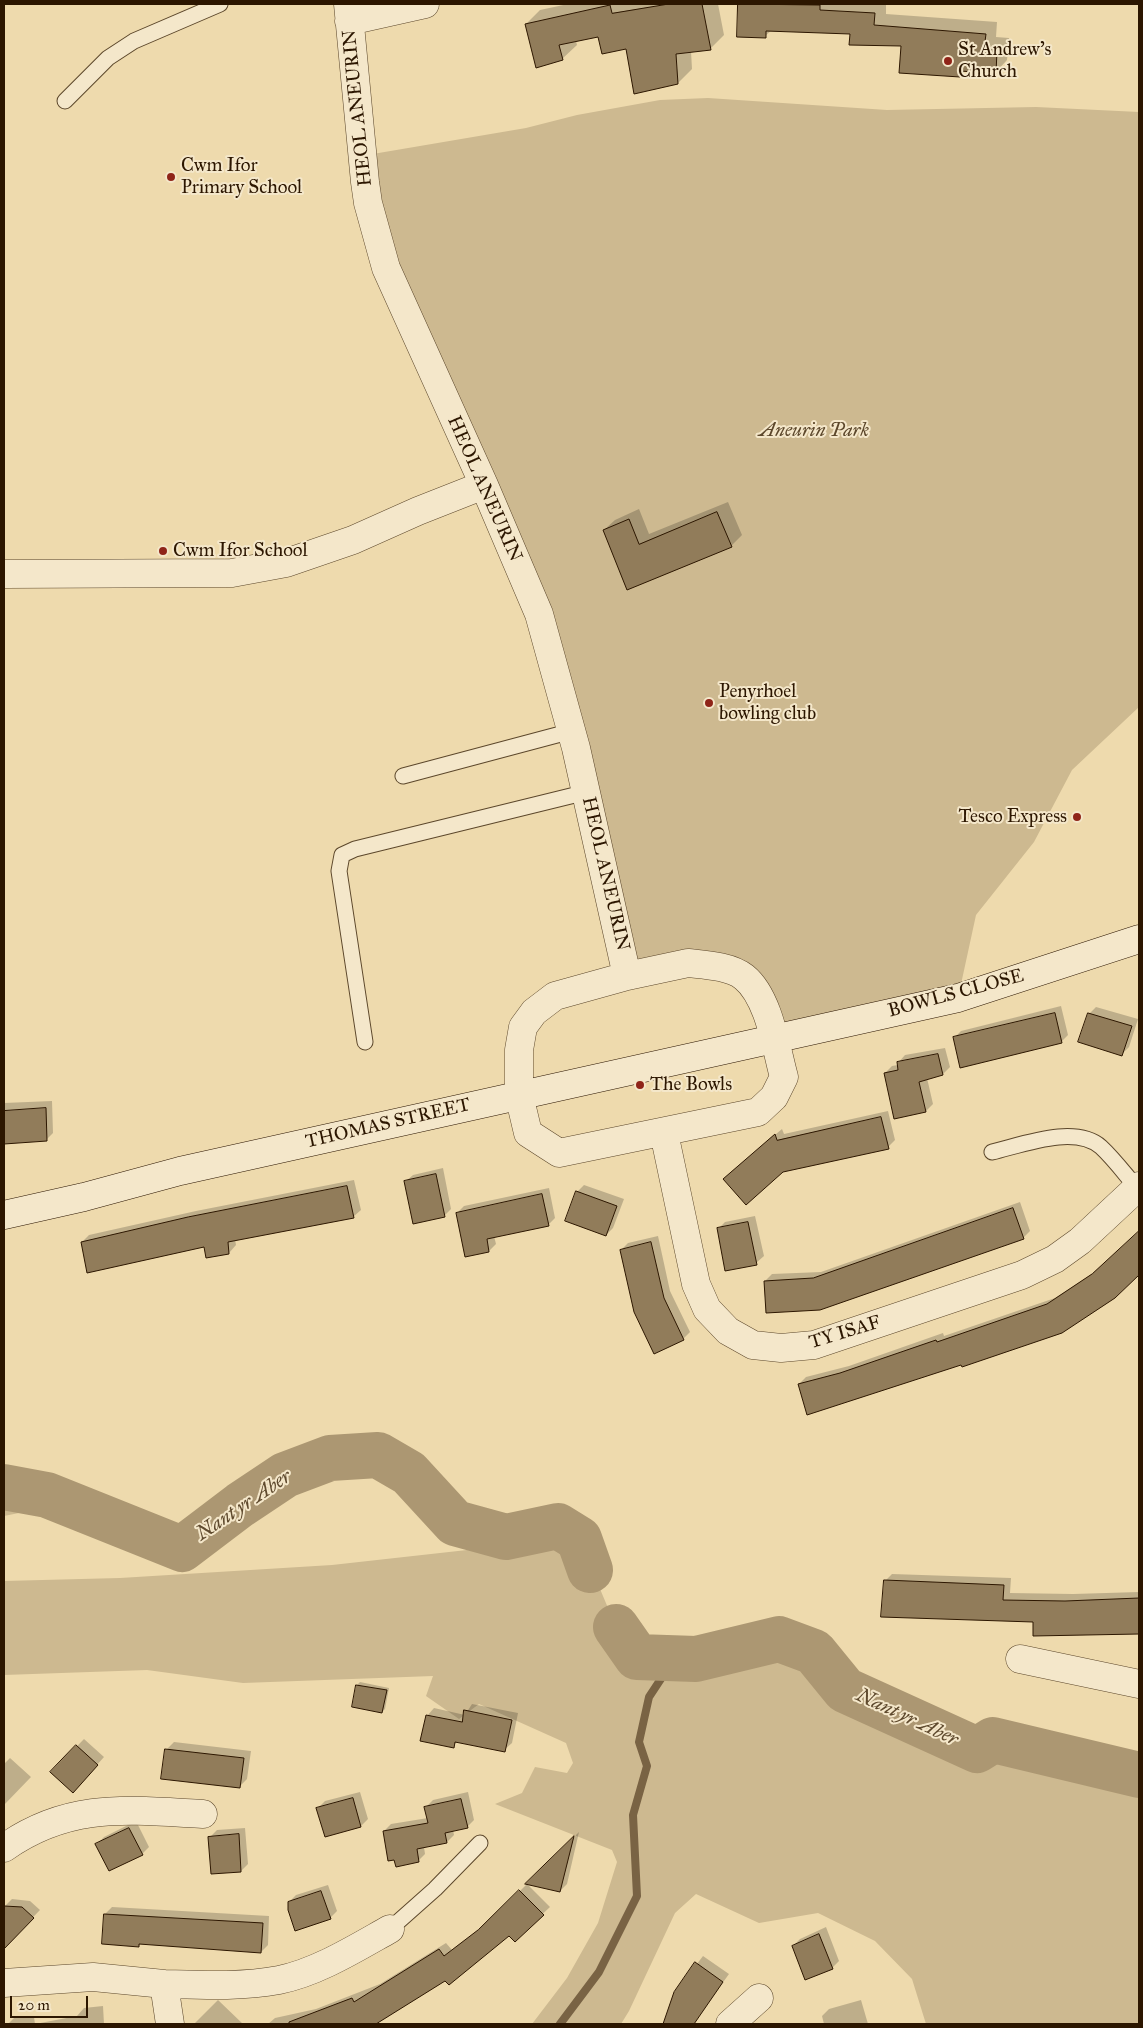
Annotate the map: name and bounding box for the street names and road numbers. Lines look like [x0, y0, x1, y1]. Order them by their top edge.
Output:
street label: HEOL ANEURIN [338, 29, 378, 187]
street label: HEOL ANEURIN [442, 412, 526, 566]
street label: HEOL ANEURIN [576, 795, 634, 953]
street label: BOWLS CLOSE [886, 965, 1026, 1023]
street label: THOMAS STREET [303, 1094, 473, 1154]
street label: TY ISAF [807, 1311, 883, 1355]

